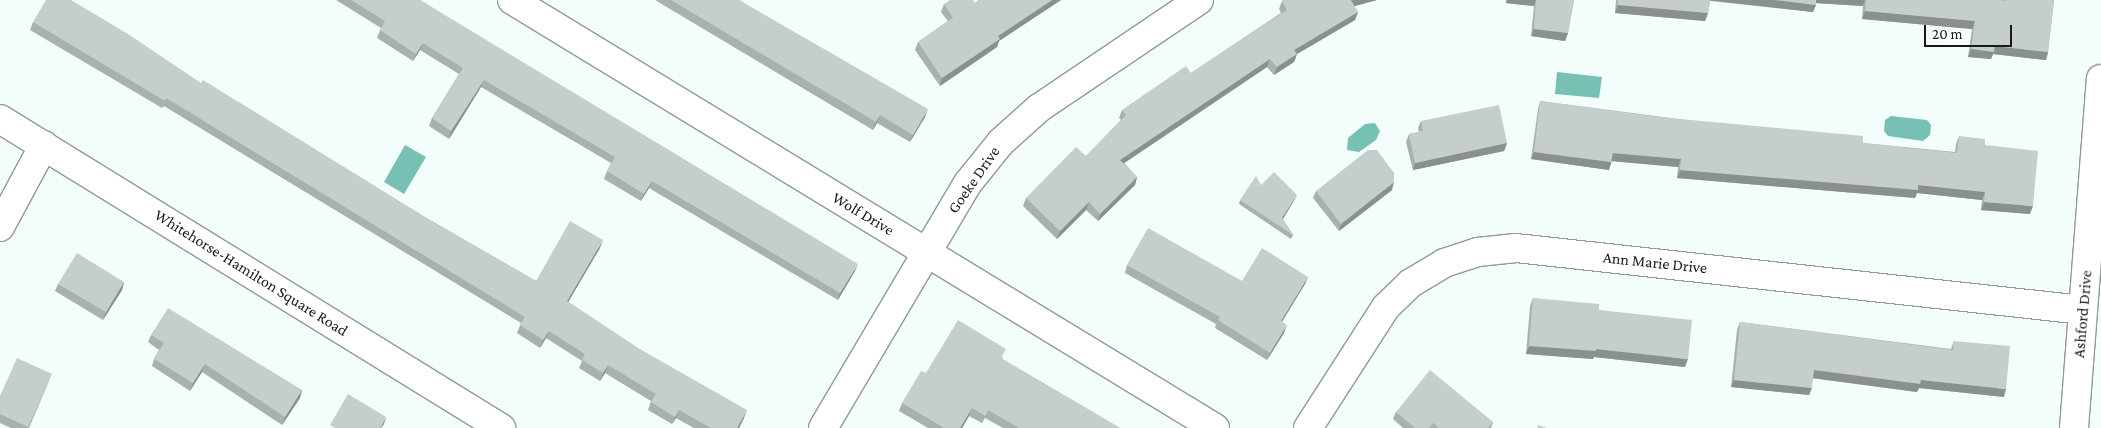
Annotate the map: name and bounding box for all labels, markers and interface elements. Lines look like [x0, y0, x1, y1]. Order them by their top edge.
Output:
scale bar [1926, 15, 2014, 47]
text: 20 m [1932, 26, 1963, 42]
street label: Goeke Drive [944, 143, 1004, 217]
street label: Wolf Drive [829, 188, 897, 240]
street label: Whitehorse-Hamilton Square Road [151, 205, 351, 341]
street label: Ann Marie Drive [1602, 248, 1708, 278]
street label: Ashford Drive [2070, 269, 2096, 359]

